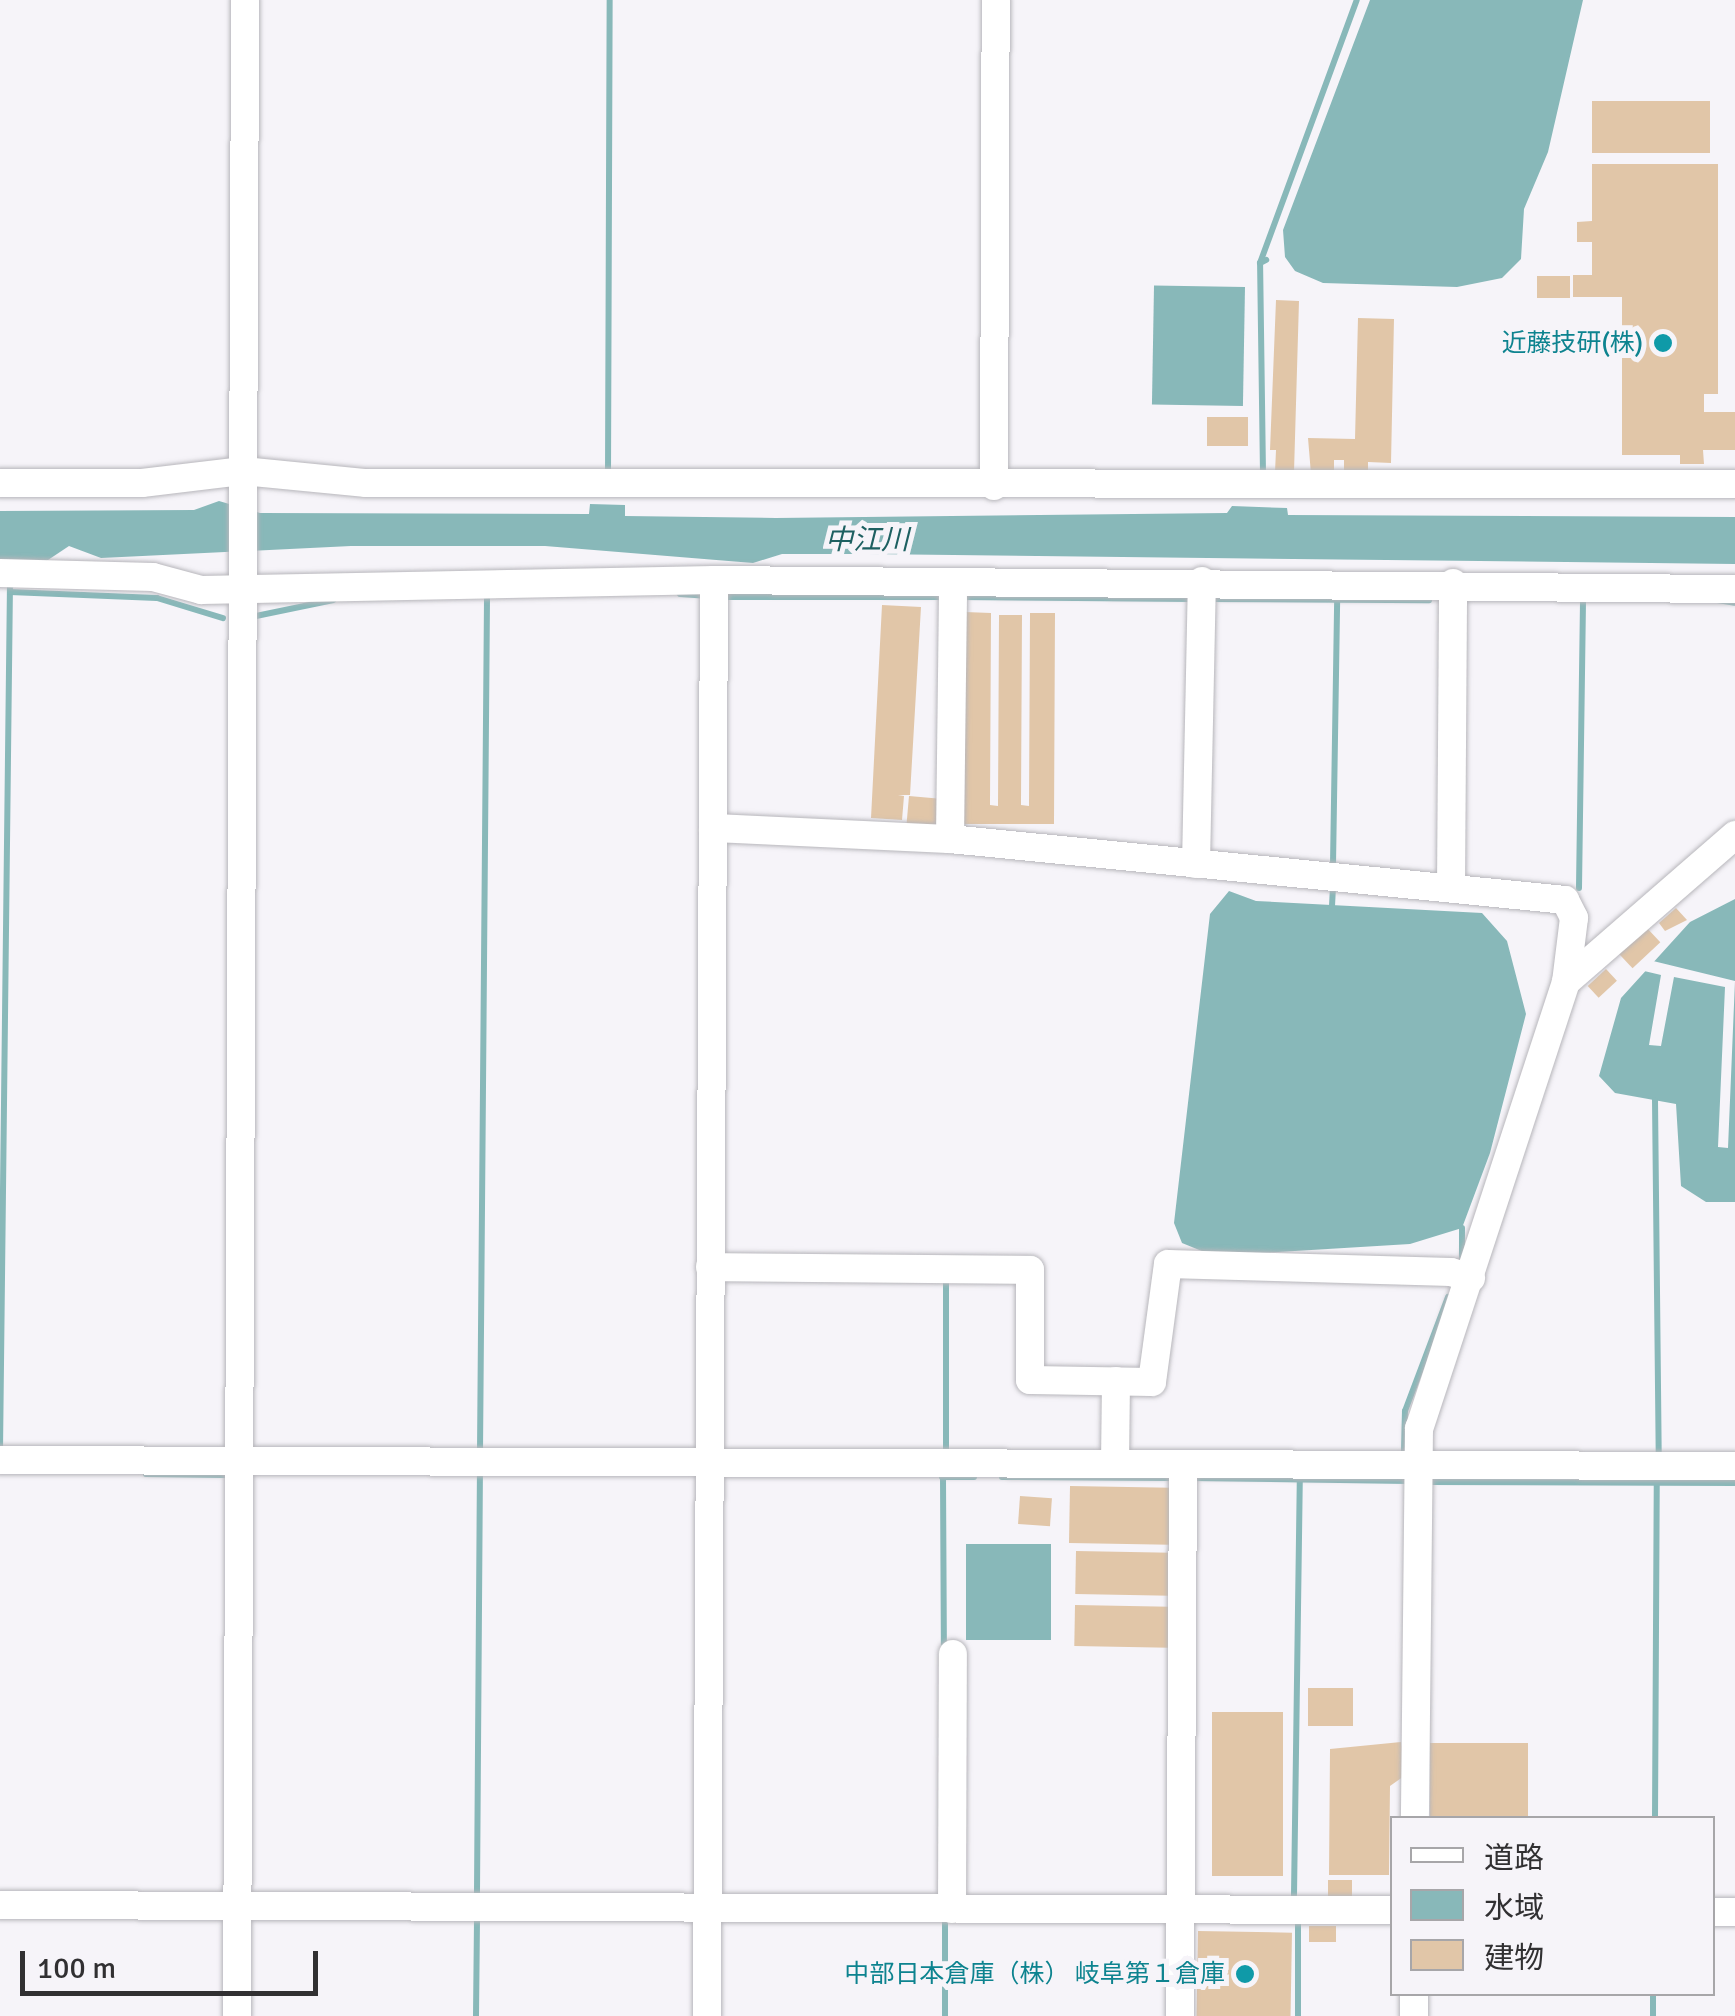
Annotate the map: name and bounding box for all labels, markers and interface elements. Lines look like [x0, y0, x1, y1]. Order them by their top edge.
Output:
place label: 近藤技研(株) [1501, 328, 1643, 358]
marker: 近藤技研(株) [1652, 332, 1674, 354]
water label: 中江川 [825, 523, 909, 557]
legend [1390, 1816, 1715, 1996]
text: 道路 [1484, 1840, 1544, 1877]
text: 水域 [1484, 1890, 1544, 1927]
scale bar [25, 1931, 322, 1993]
text: 建物 [1484, 1940, 1544, 1977]
text: 100 m [37, 1950, 116, 1987]
place label: 中部日本倉庫（株） 岐阜第１倉庫 [845, 1959, 1225, 1989]
marker: 中部日本倉庫（株） 岐阜第１倉庫 [1234, 1963, 1256, 1985]

